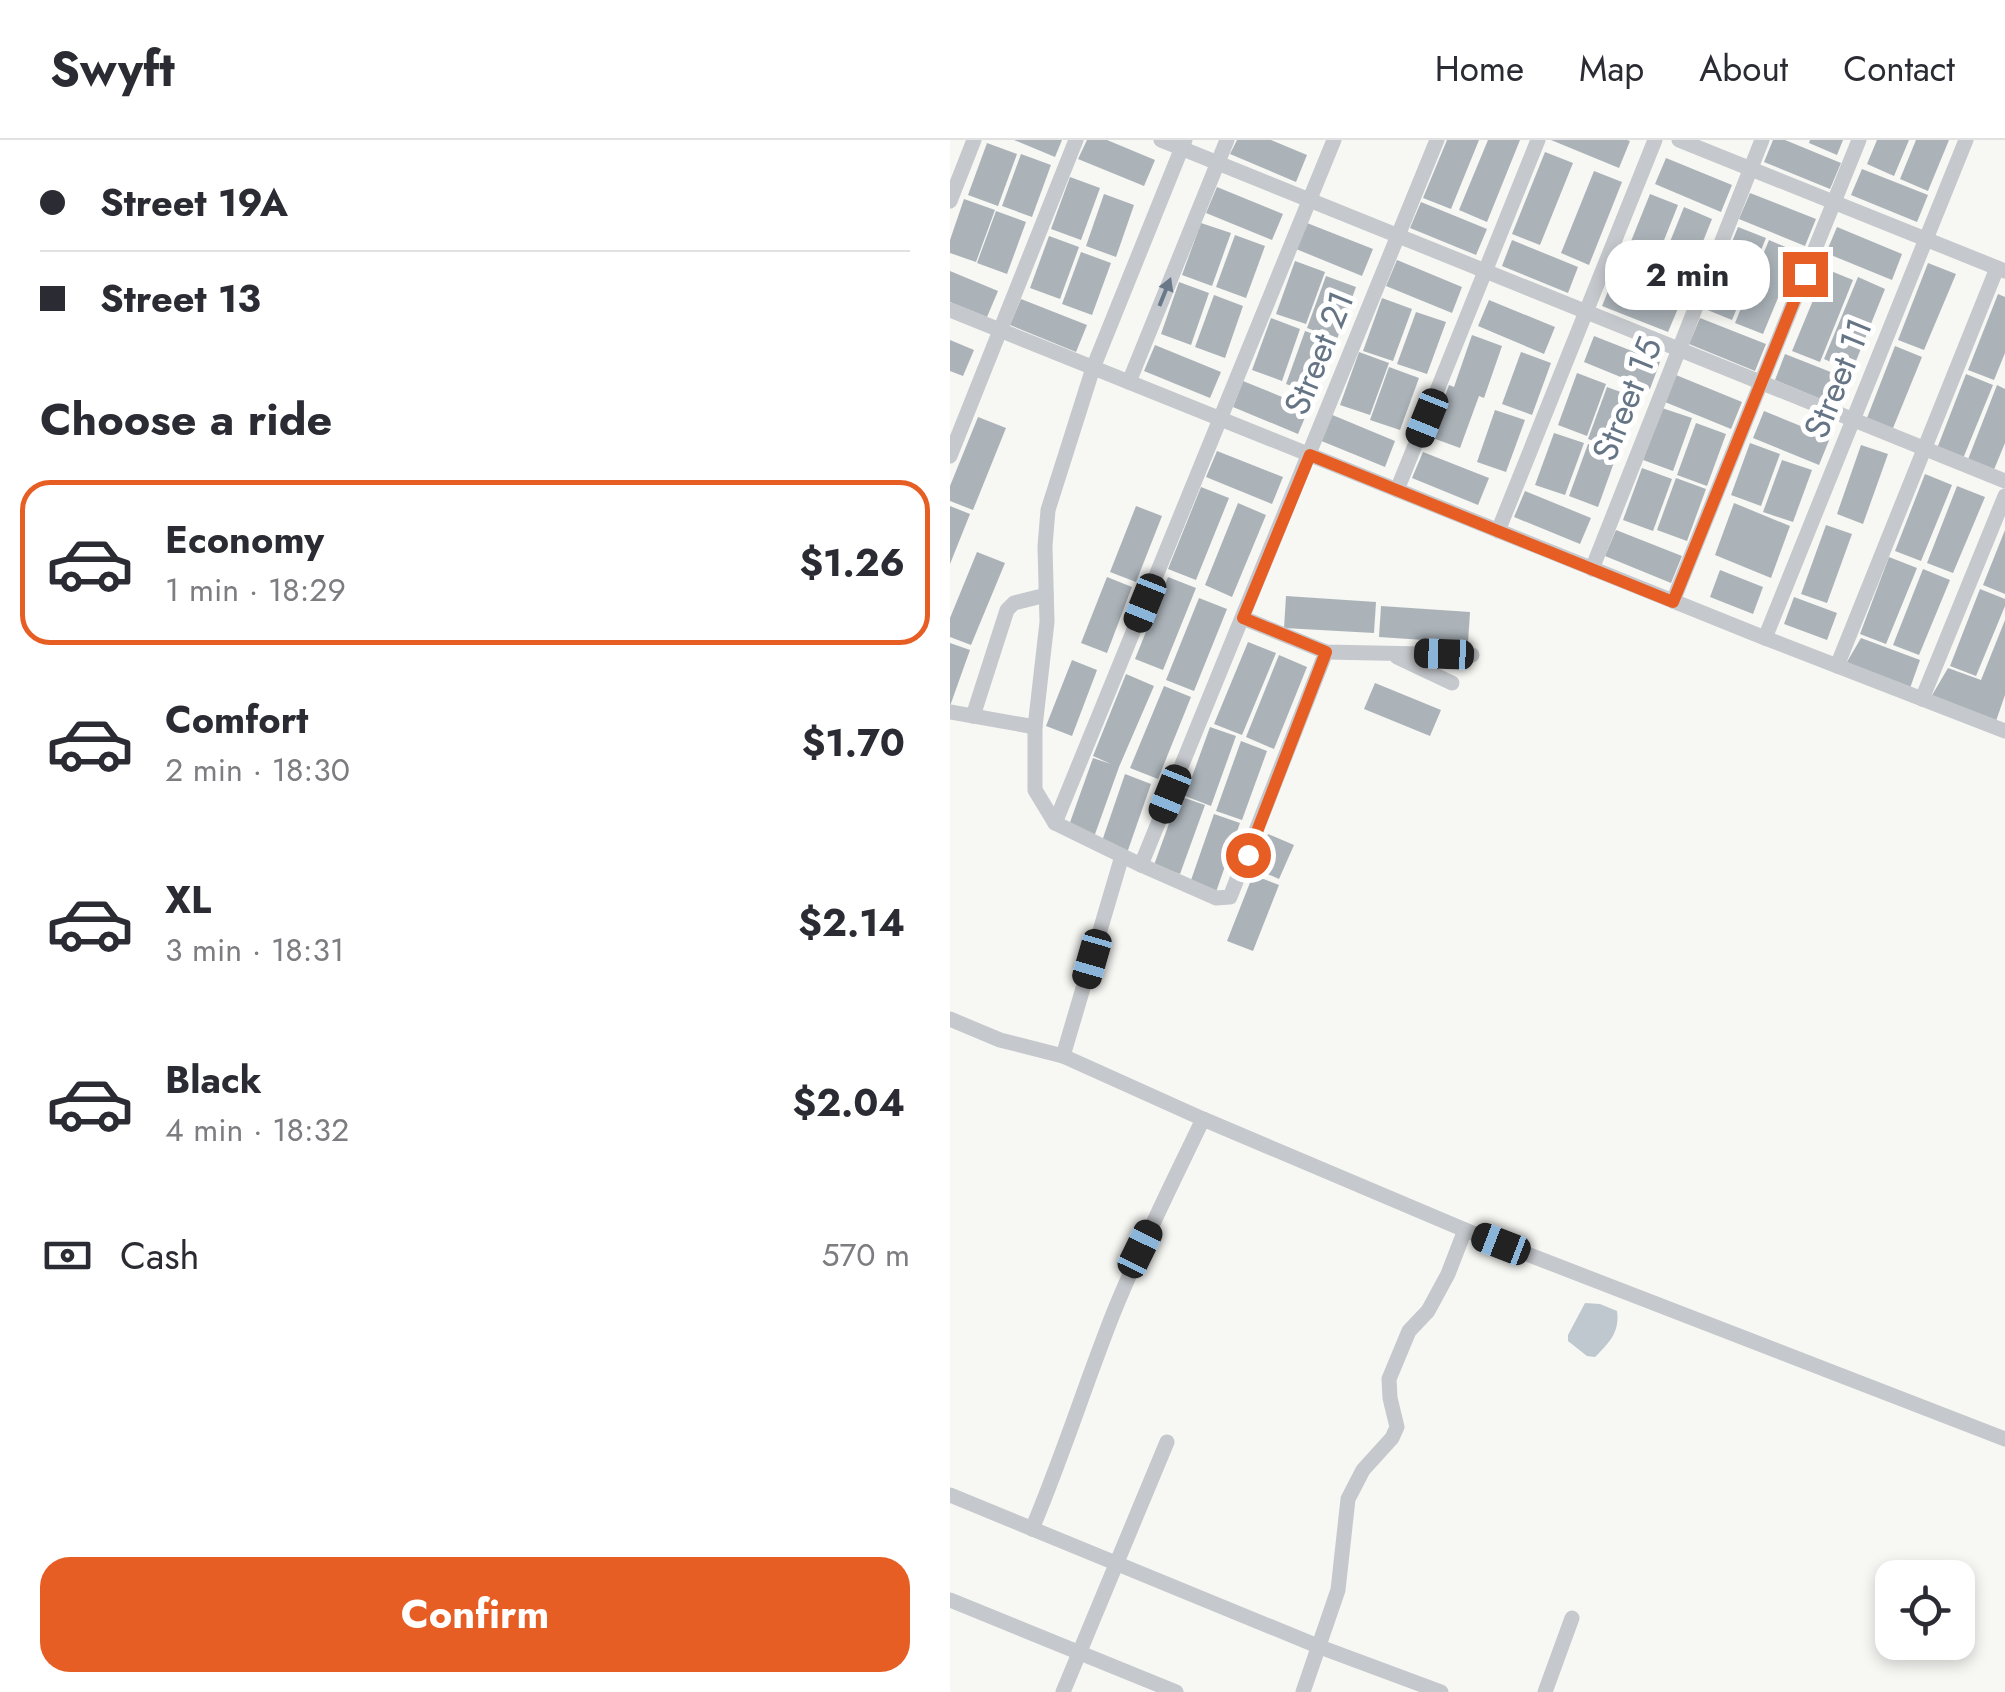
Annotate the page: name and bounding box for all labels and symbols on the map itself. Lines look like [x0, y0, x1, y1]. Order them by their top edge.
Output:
callout: 2 min [1605, 239, 1770, 309]
route end [1783, 252, 1828, 297]
one-way arrow [1158, 276, 1174, 306]
street label: Street 21 [1272, 284, 1366, 422]
street label: Street 11 [1791, 310, 1885, 446]
street label: Street 15 [1580, 330, 1674, 468]
car [1402, 385, 1452, 451]
car [1120, 570, 1170, 636]
car [1413, 638, 1475, 670]
car [1145, 761, 1195, 827]
route start [1226, 833, 1271, 878]
car [1069, 926, 1115, 992]
car [1113, 1215, 1167, 1283]
car [1468, 1219, 1534, 1269]

